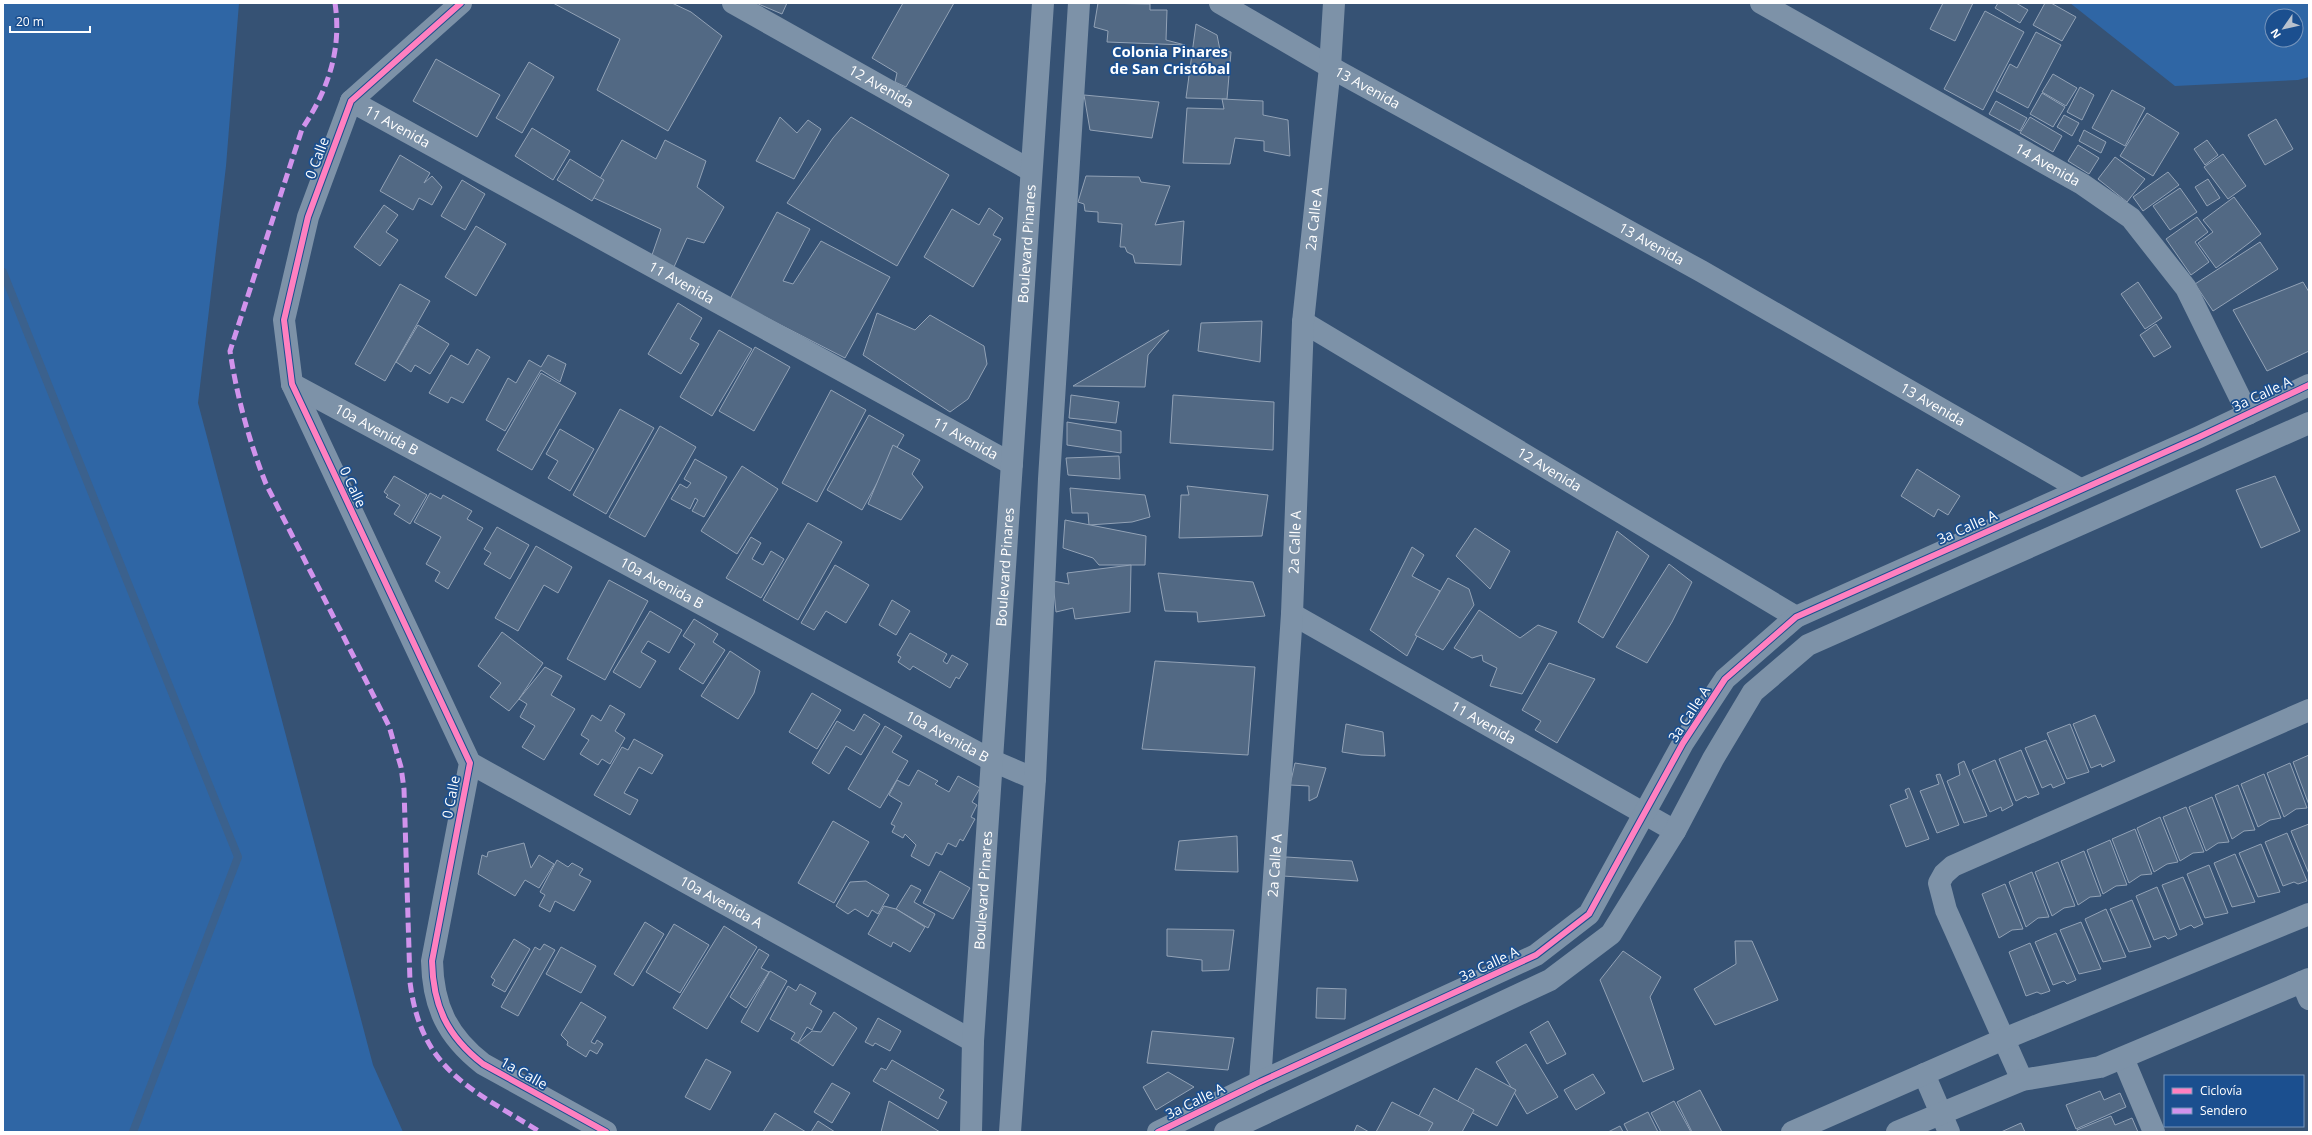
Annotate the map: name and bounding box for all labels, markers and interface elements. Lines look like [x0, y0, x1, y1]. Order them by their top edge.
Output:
scale bar [10, 8, 90, 34]
north arrow [2264, 8, 2304, 48]
text: 20 m [16, 13, 44, 30]
text: N [2267, 26, 2284, 42]
district label: Colonia Pinares de San Cristóbal [1110, 41, 1230, 78]
street label: 12 Avenida [845, 60, 917, 112]
street label: 13 Avenida [1332, 62, 1404, 113]
street label: 11 Avenida [362, 100, 434, 152]
street label: 0 Calle [300, 134, 333, 181]
street label: 14 Avenida [2012, 138, 2084, 190]
street label: Boulevard Pinares [1013, 184, 1040, 304]
street label: 2a Calle A [1301, 186, 1326, 251]
street label: 13 Avenida [1616, 218, 1688, 269]
street label: 11 Avenida [646, 256, 718, 308]
street label: 3a Calle A [2229, 371, 2295, 416]
street label: 13 Avenida [1897, 378, 1969, 430]
street label: 10a Avenida B [332, 399, 422, 459]
street label: 11 Avenida [930, 412, 1002, 464]
street label: 12 Avenida [1514, 442, 1585, 496]
street label: 0 Calle [336, 463, 371, 510]
street label: 3a Calle A [1934, 505, 2000, 548]
street label: Boulevard Pinares [991, 507, 1018, 627]
street label: 2a Calle A [1284, 510, 1305, 574]
street label: 10a Avenida B [617, 552, 707, 613]
street label: 3a Calle A [1663, 682, 1714, 746]
street label: 11 Avenida [1448, 696, 1520, 748]
street label: 10a Avenida B [902, 706, 993, 766]
street label: 0 Calle [437, 774, 464, 820]
street label: Boulevard Pinares [969, 830, 996, 950]
street label: 2a Calle A [1263, 833, 1286, 898]
street label: 10a Avenida A [676, 871, 766, 932]
street label: 3a Calle A [1456, 941, 1522, 986]
street label: 1a Calle [497, 1052, 551, 1093]
legend [2164, 1075, 2304, 1127]
street label: 3a Calle A [1162, 1078, 1228, 1123]
text: Ciclovía [2200, 1082, 2242, 1099]
text: Sendero [2200, 1102, 2247, 1119]

